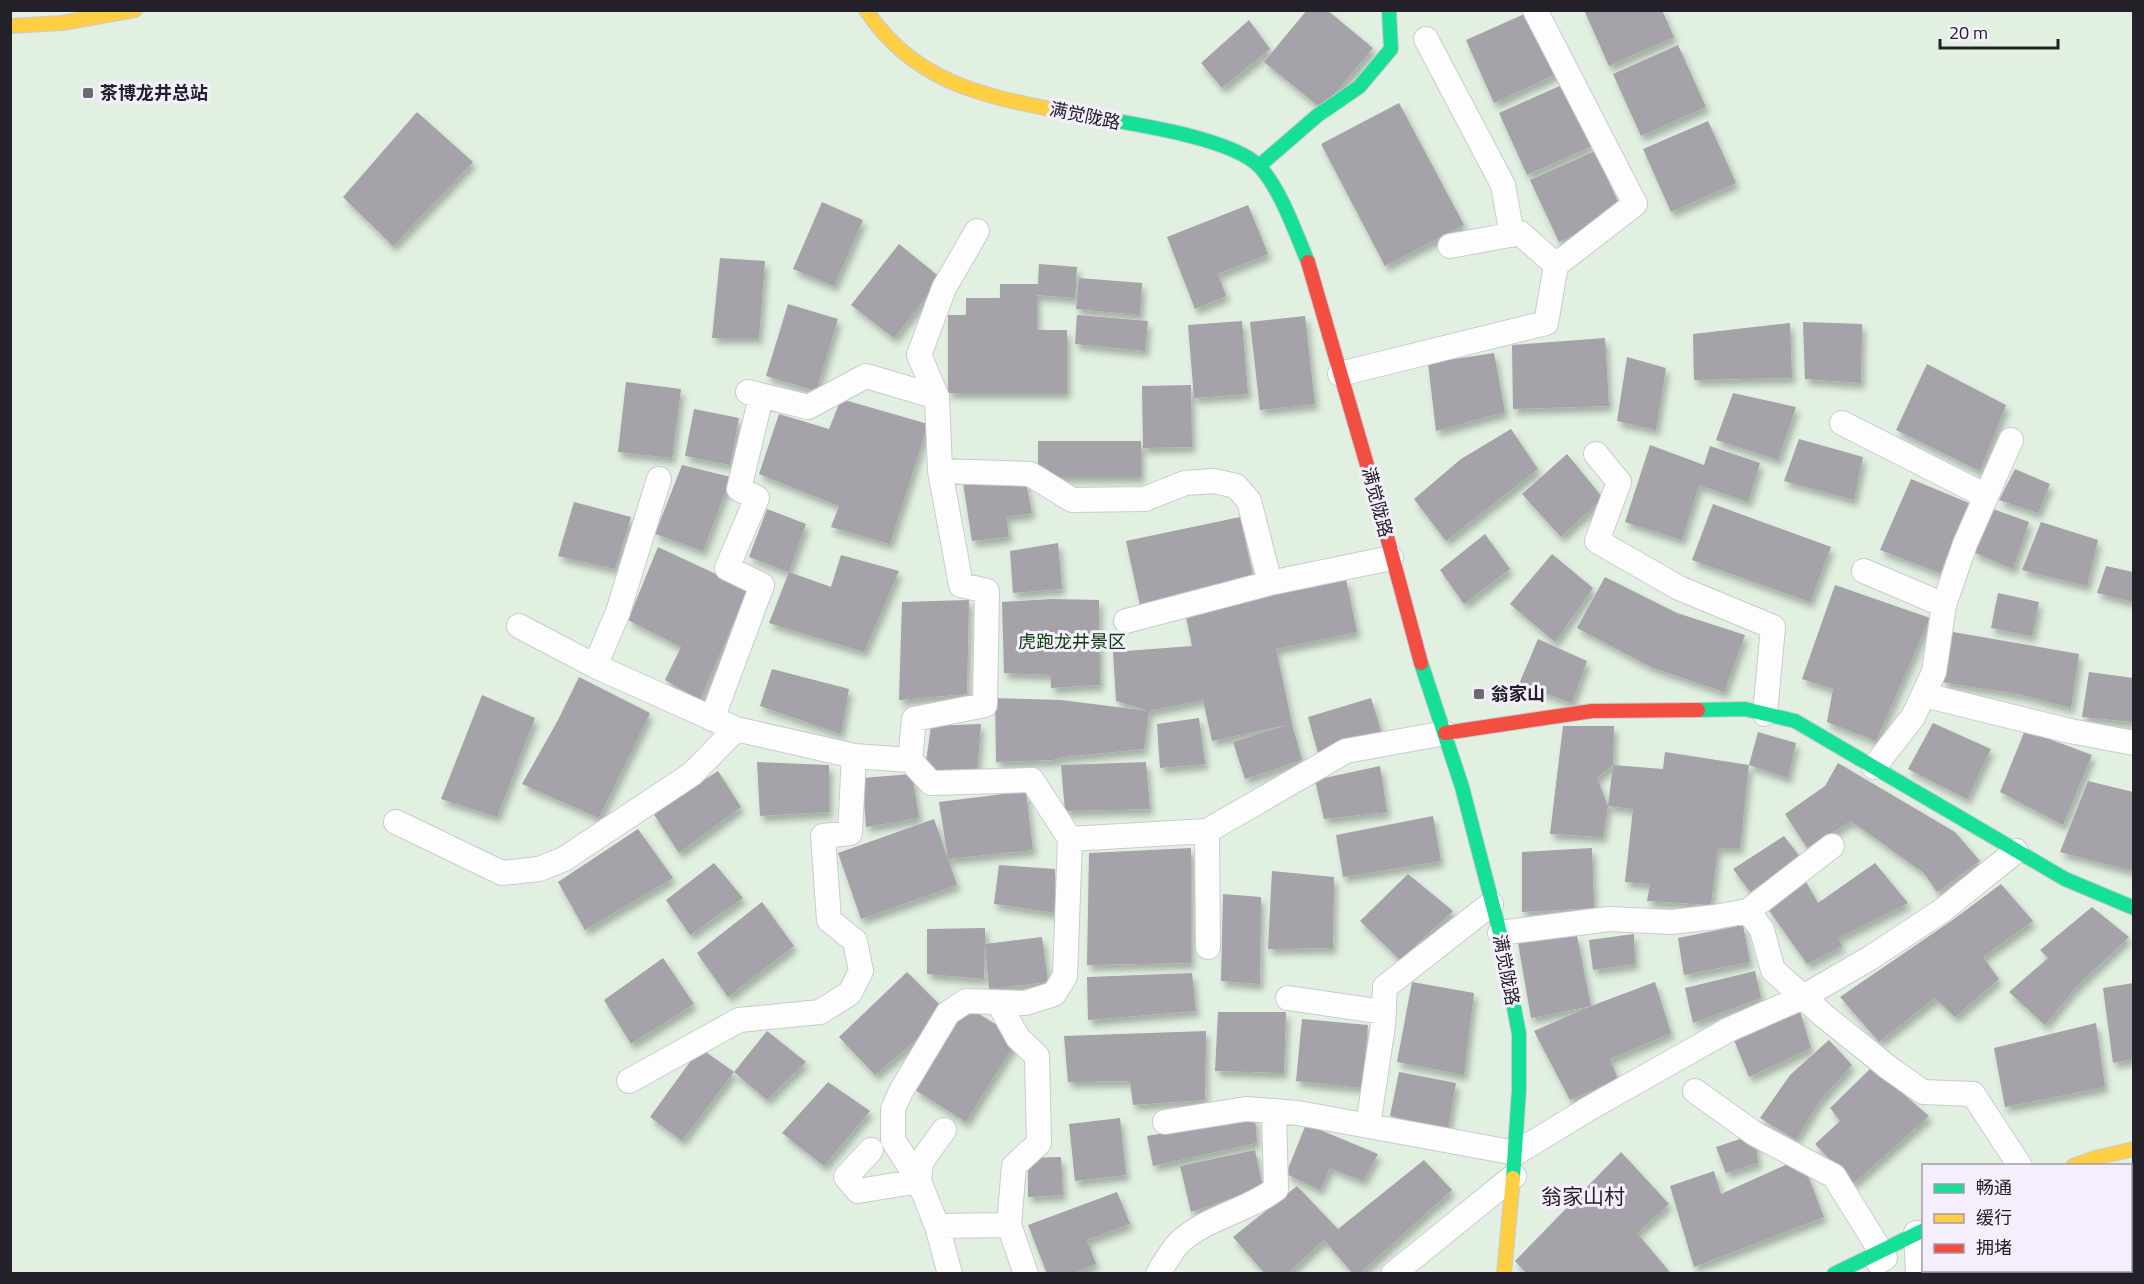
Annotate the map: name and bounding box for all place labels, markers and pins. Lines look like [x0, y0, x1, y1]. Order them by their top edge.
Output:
place label: 茶博龙井总站 [100, 79, 208, 106]
marker: 茶博龙井总站 [81, 86, 95, 100]
place label: 翁家山 [1491, 680, 1545, 707]
marker: 翁家山 [1472, 687, 1486, 701]

